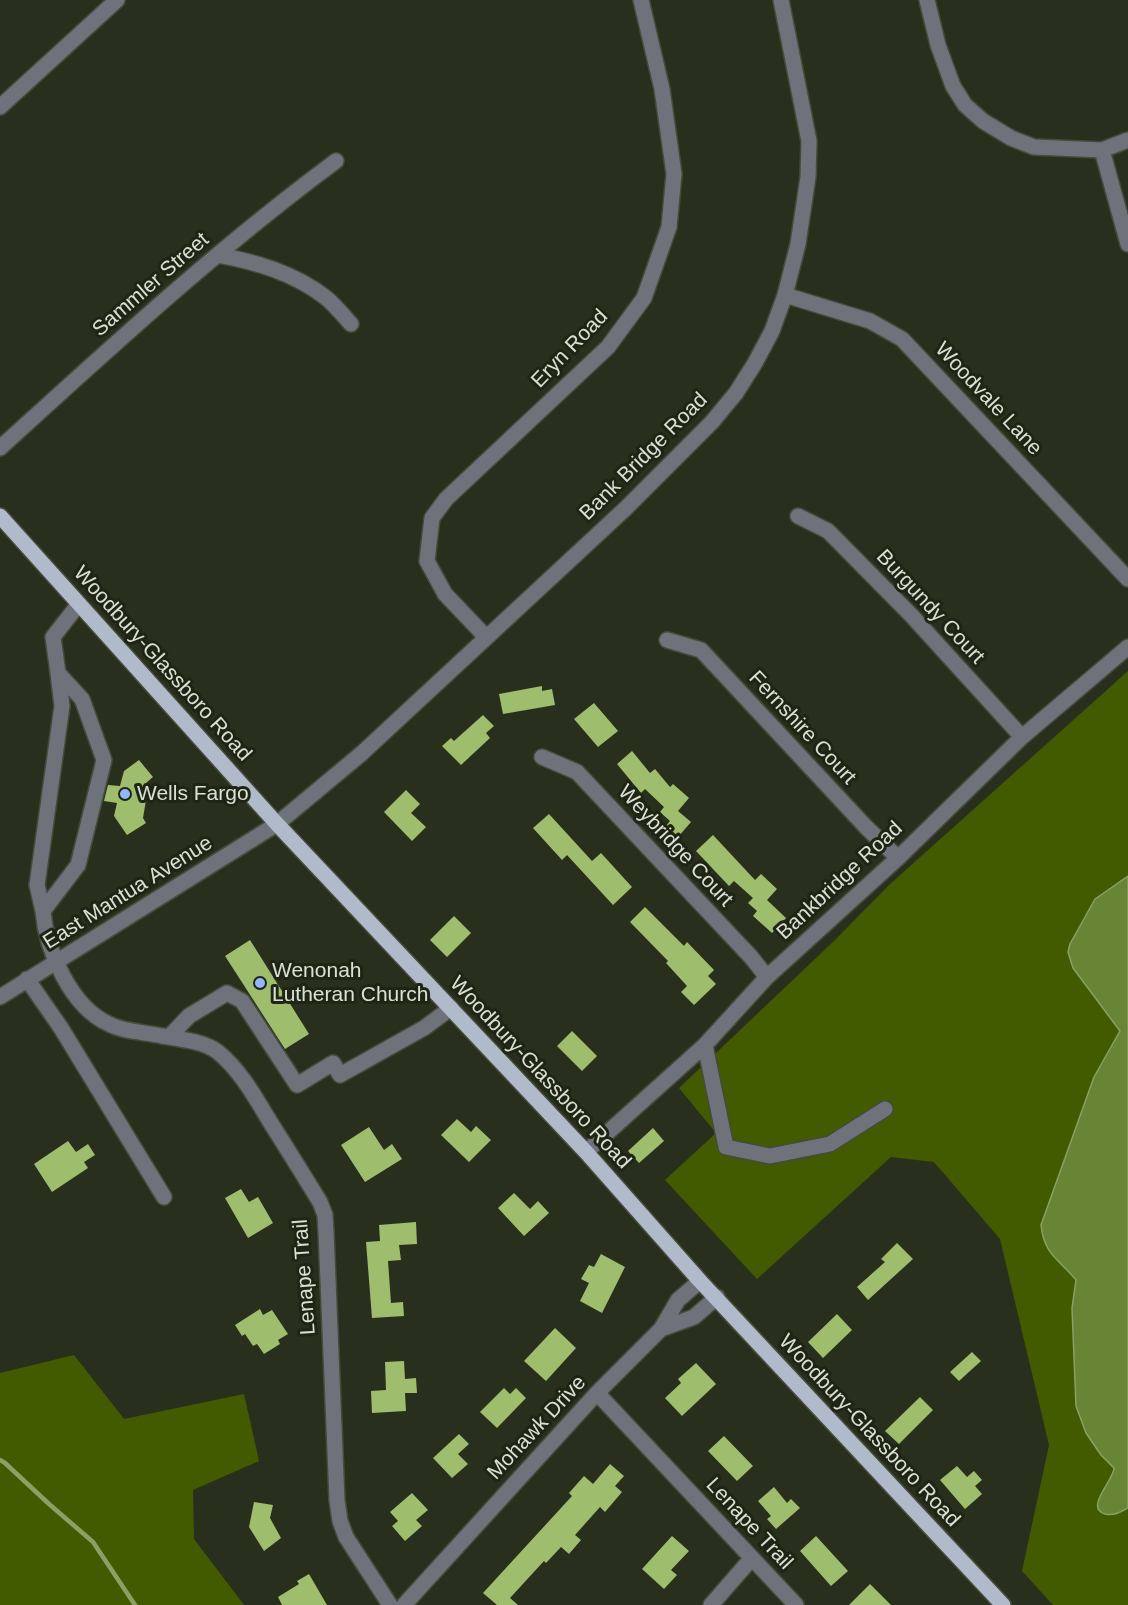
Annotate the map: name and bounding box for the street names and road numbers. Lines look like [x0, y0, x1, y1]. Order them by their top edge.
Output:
street label: Sammler Street [88, 228, 214, 342]
street label: Eryn Road [526, 305, 614, 393]
street label: Woodvale Lane [929, 337, 1047, 461]
street label: Bank Bridge Road [575, 388, 713, 526]
street label: Burgundy Court [871, 545, 989, 669]
street label: Woodbury-Glassboro Road [68, 561, 256, 767]
street label: Fernshire Court [743, 666, 861, 790]
street label: Weybridge Court [612, 780, 738, 912]
street label: Bankbridge Road [772, 816, 908, 946]
street label: East Mantua Avenue [39, 831, 217, 955]
street label: Woodbury-Glassboro Road [444, 971, 636, 1175]
street label: Lenape Trail [288, 1218, 322, 1336]
street label: Woodbury-Glassboro Road [773, 1329, 965, 1533]
street label: Mohawk Drive [482, 1371, 592, 1485]
street label: Lenape Trail [700, 1473, 798, 1575]

